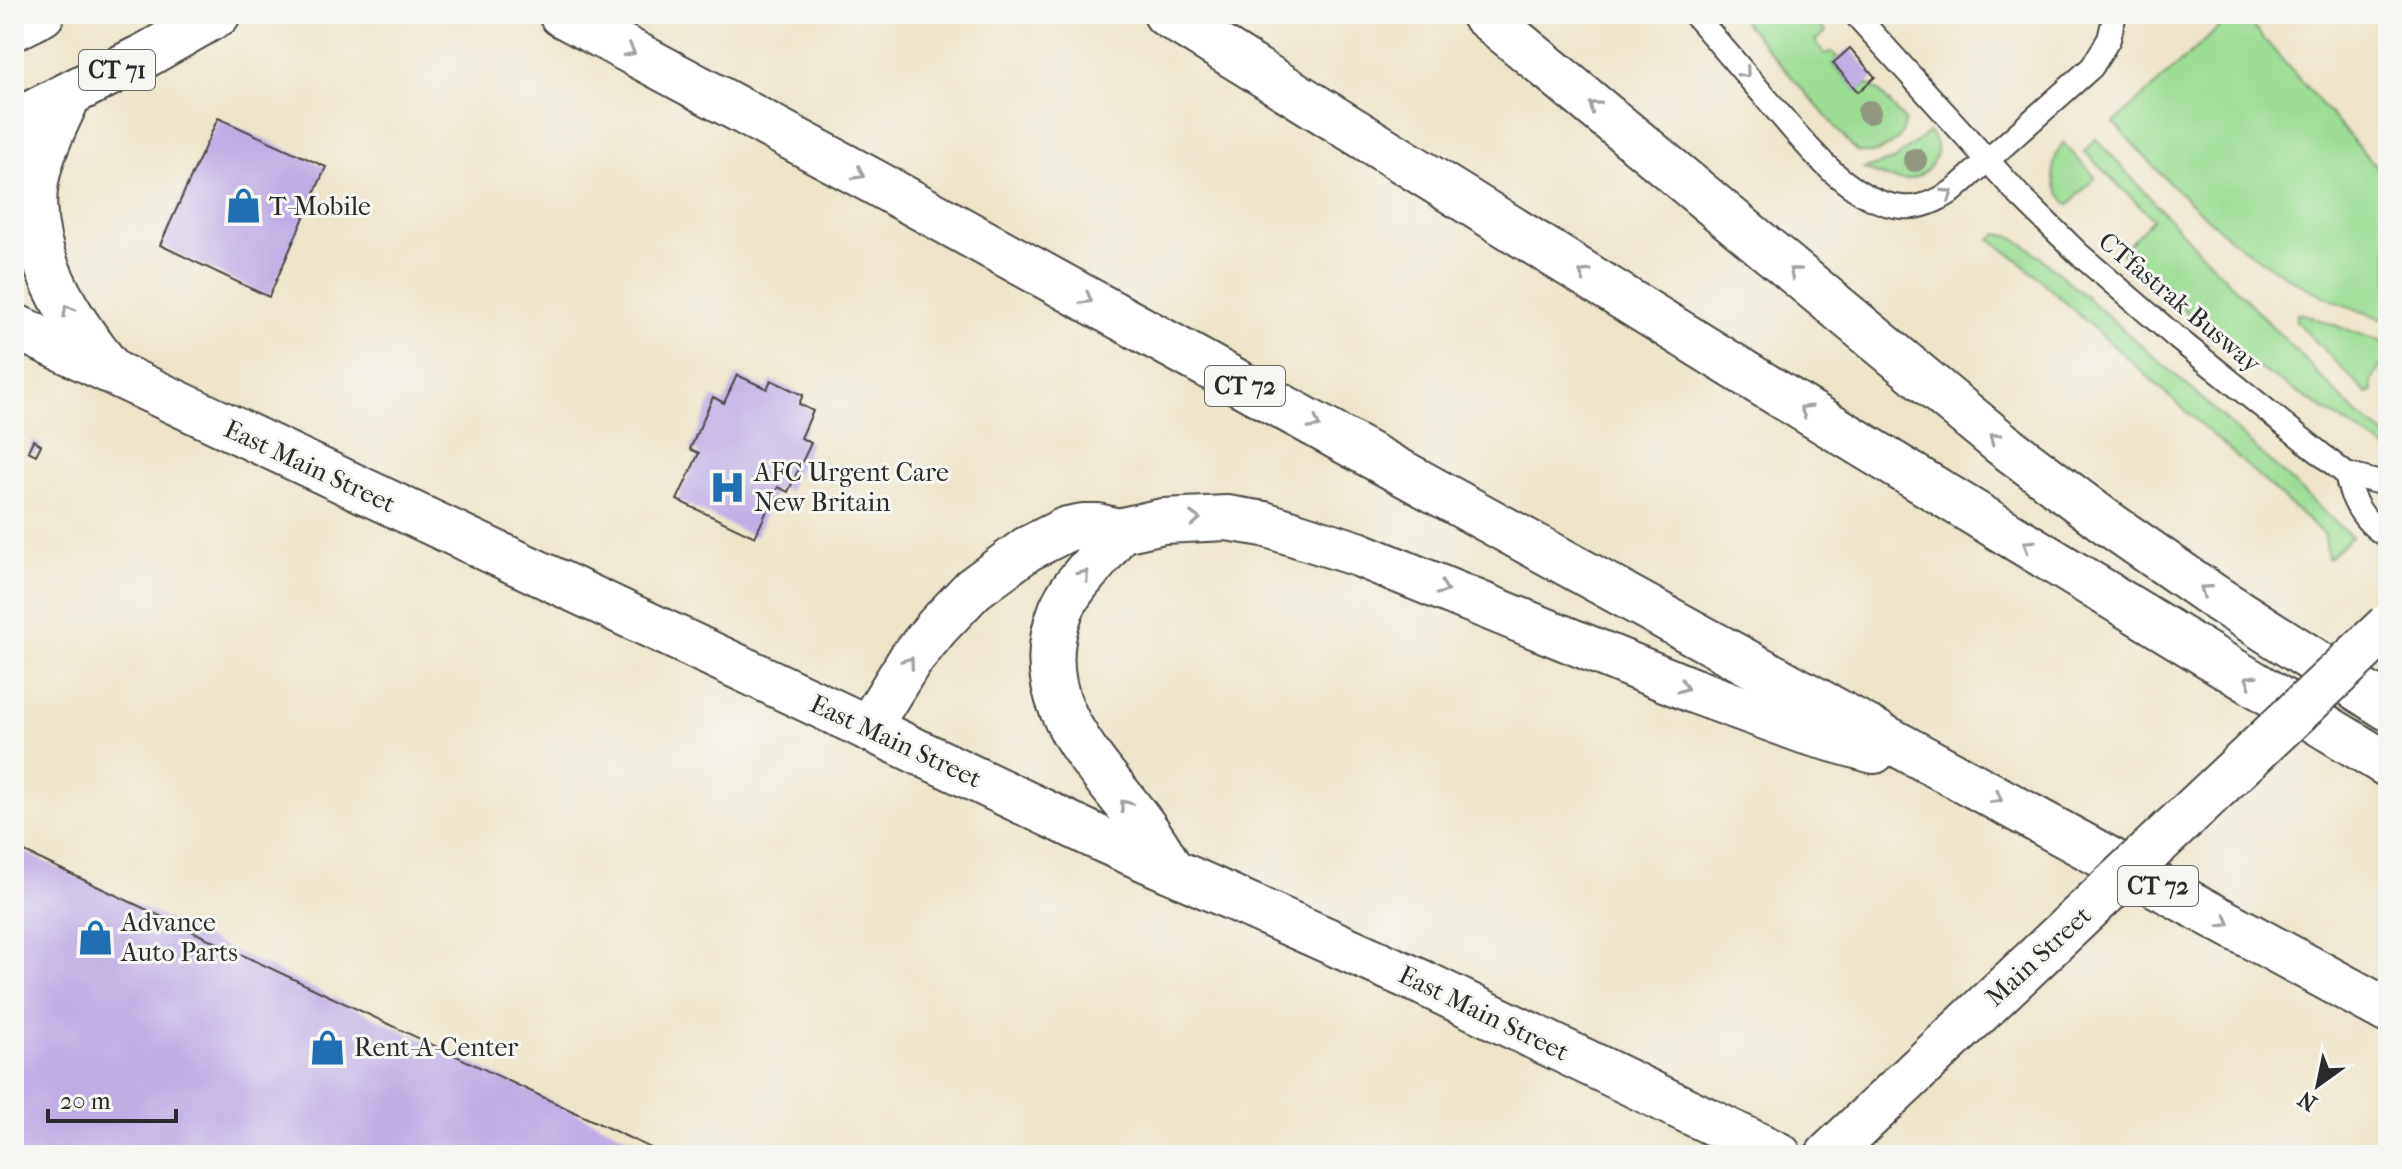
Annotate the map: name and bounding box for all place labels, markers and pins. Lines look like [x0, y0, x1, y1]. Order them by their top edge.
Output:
shop icon: T-Mobile [224, 187, 262, 225]
place label: T-Mobile [269, 191, 371, 222]
place label: AFC Urgent Care New Britain [753, 457, 949, 518]
hospital icon: AFC Urgent Care New Britain [709, 468, 747, 506]
place label: Advance Auto Parts [120, 907, 238, 968]
shop icon: Advance Auto Parts [76, 918, 114, 956]
shop icon: Rent-A-Center [309, 1028, 347, 1066]
place label: Rent-A-Center [354, 1032, 518, 1063]

